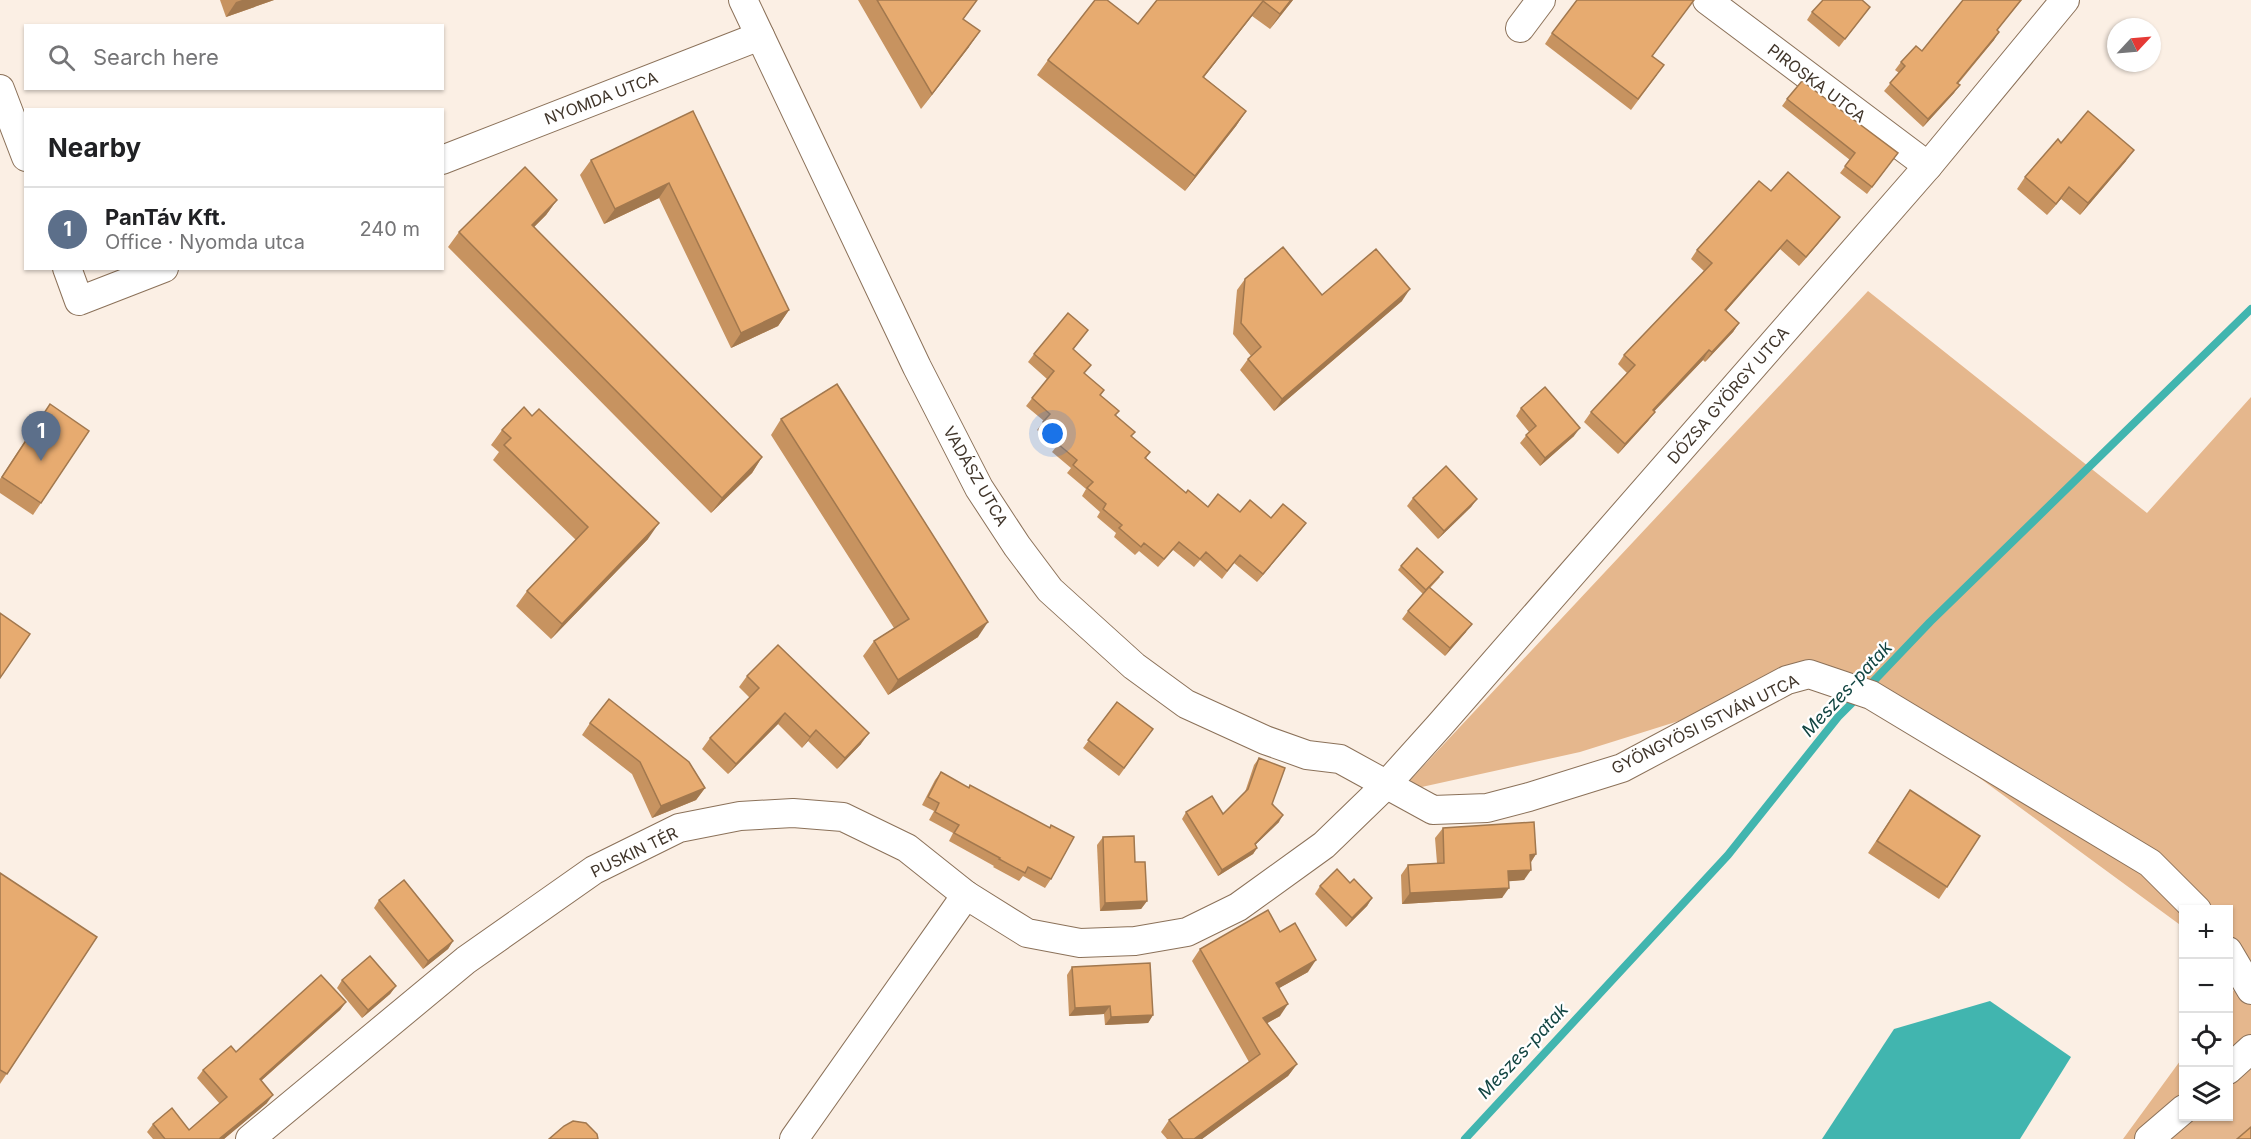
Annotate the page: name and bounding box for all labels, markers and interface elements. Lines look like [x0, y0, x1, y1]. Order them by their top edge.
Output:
north arrow [2107, 18, 2161, 72]
search box [24, 24, 444, 90]
street label: PIROSKA UTCA [1764, 40, 1870, 126]
icon: search [45, 41, 78, 74]
text: Search here [93, 44, 219, 70]
street label: NYOMDA UTCA [542, 67, 660, 129]
text: Nearby [48, 132, 141, 163]
text: PanTáv Kft. [105, 204, 227, 230]
text: 1 [63, 217, 72, 241]
text: 240 m [359, 217, 420, 241]
text: Office · Nyomda utca [105, 230, 305, 254]
street label: DÓZSA GYÖRGY UTCA [1663, 322, 1793, 468]
pin: 1 [22, 412, 60, 461]
your location [1038, 419, 1067, 448]
street label: VADÁSZ UTCA [939, 422, 1013, 530]
water label: Meszes-patak [1797, 636, 1897, 741]
street label: GYÖNGYÖSI ISTVÁN UTCA [1608, 670, 1802, 778]
street label: PUSKIN TÉR [587, 822, 681, 882]
map controls [2179, 905, 2233, 1121]
button: + [2179, 905, 2233, 959]
button: − [2179, 959, 2233, 1013]
water label: Meszes-patak [1473, 998, 1573, 1103]
button: locate [2179, 1013, 2233, 1067]
button: layers [2179, 1067, 2233, 1121]

